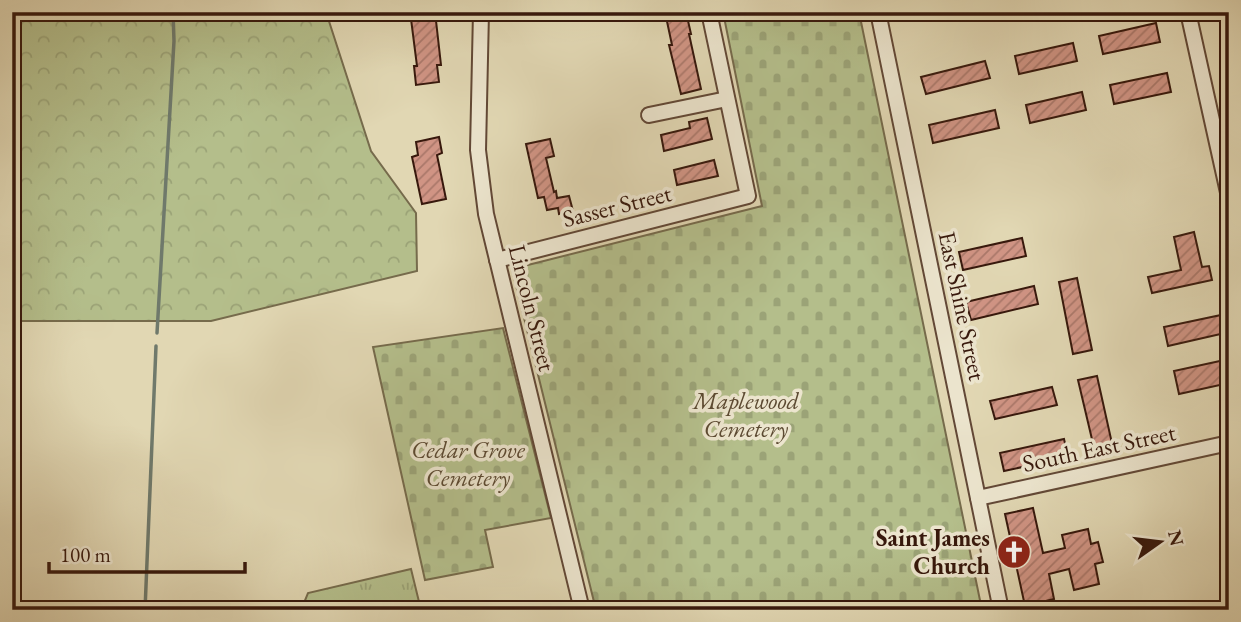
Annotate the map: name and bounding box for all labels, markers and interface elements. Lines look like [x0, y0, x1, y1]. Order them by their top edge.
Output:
street label: Sasser Street [559, 177, 675, 234]
street label: East Shine Street [932, 229, 994, 384]
street label: Lincoln Street [502, 241, 563, 375]
park label: Maplewood Cemetery [691, 385, 800, 444]
street label: South East Street [1020, 416, 1179, 479]
park label: Cedar Grove Cemetery [411, 434, 526, 493]
north arrow [1126, 506, 1196, 576]
place label: Saint James Church [876, 522, 991, 581]
text: N [1162, 528, 1190, 549]
scale bar [49, 531, 245, 575]
church icon: Saint James Church [995, 533, 1033, 571]
text: 100 m [60, 541, 111, 568]

